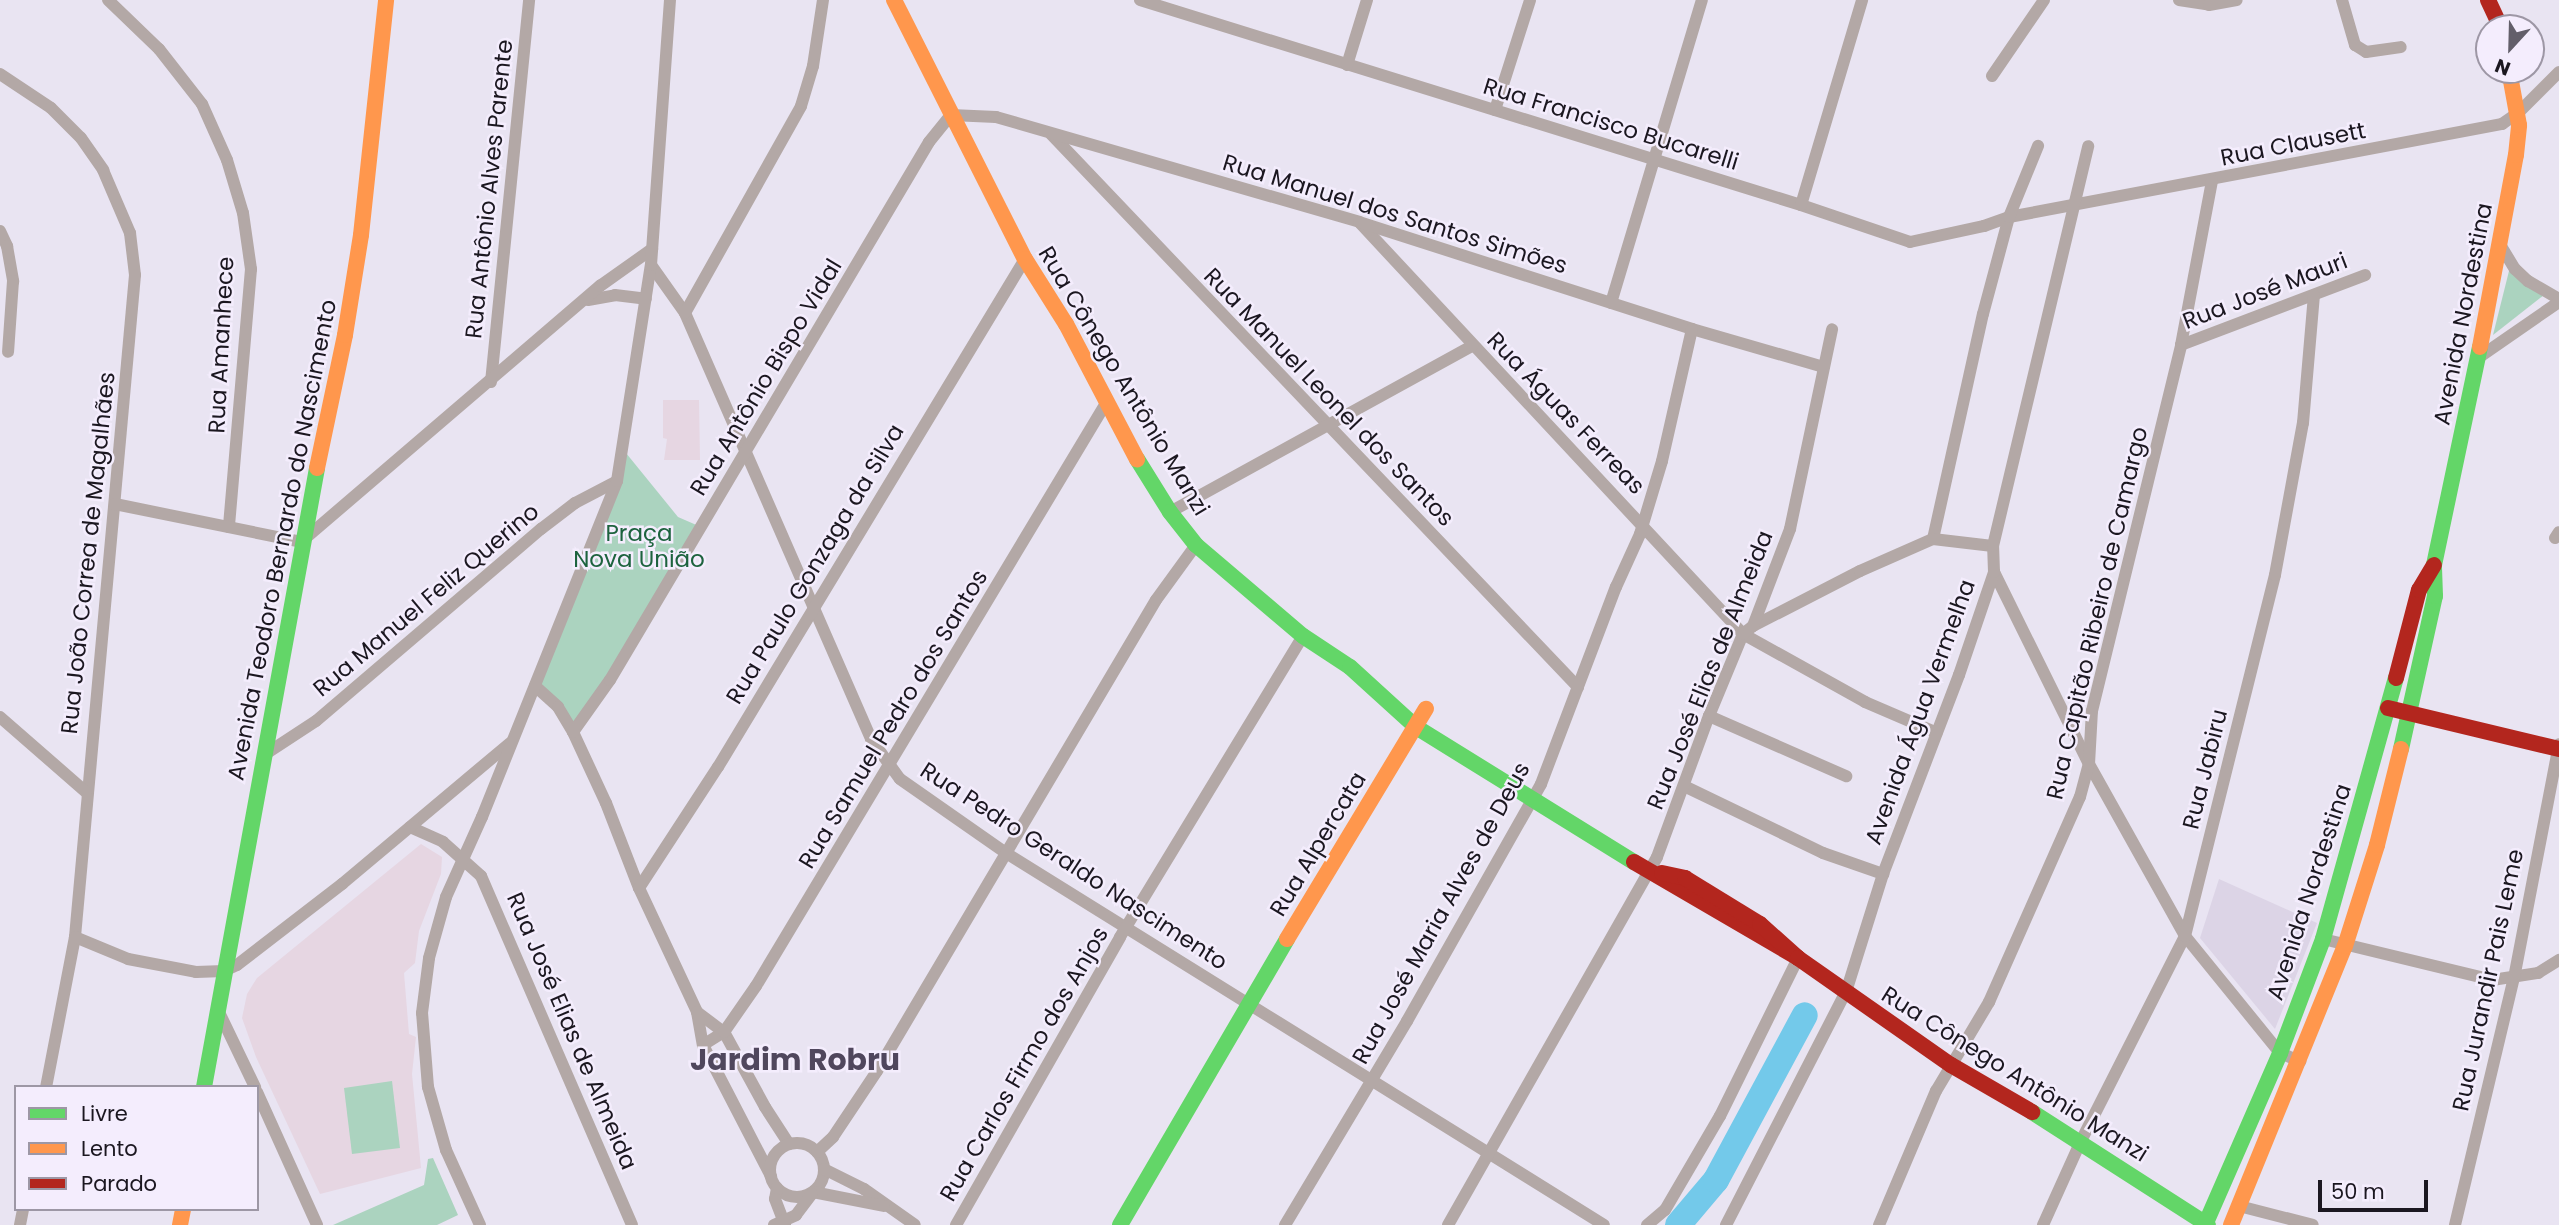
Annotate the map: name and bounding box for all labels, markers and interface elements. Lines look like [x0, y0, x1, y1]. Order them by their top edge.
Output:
north arrow [2475, 14, 2545, 84]
street label: Rua Antônio Alves Parente [460, 38, 518, 340]
text: N [2491, 52, 2514, 82]
street label: Rua Francisco Bucarelli [1480, 72, 1742, 176]
street label: Rua Clausett [2218, 116, 2368, 172]
street label: Rua Manuel dos Santos Simões [1220, 148, 1570, 280]
street label: Avenida Nordestina [2428, 201, 2498, 427]
street label: Rua Cônego Antônio Manzi [1033, 241, 1215, 521]
street label: Rua José Mauri [2179, 247, 2351, 335]
street label: Rua Antônio Bispo Vidal [684, 254, 848, 500]
street label: Rua Amanhece [203, 256, 239, 434]
street label: Rua Manuel Leonel dos Santos [1198, 262, 1460, 532]
street label: Avenida Teodoro Bernardo do Nascimento [222, 297, 342, 783]
street label: Rua Águas Ferreas [1482, 326, 1650, 500]
street label: Rua João Correa de Magalhães [55, 371, 121, 735]
street label: Rua Paulo Gonzaga da Silva [720, 419, 910, 709]
street label: Rua Capitão Ribeiro de Camargo [2041, 424, 2153, 802]
street label: Rua Manuel Feliz Querino [308, 498, 544, 702]
park label: Praça Nova União [573, 519, 705, 573]
street label: Rua José Elias de Almeida [1641, 527, 1779, 813]
street label: Rua Samuel Pedro dos Santos [793, 565, 993, 873]
street label: Avenida Água Vermelha [1859, 576, 1981, 848]
street label: Rua Jabiru [2177, 706, 2233, 832]
street label: Rua Pedro Geraldo Nascimento [915, 756, 1233, 976]
street label: Rua José Maria Alves de Deus [1346, 757, 1536, 1069]
street label: Rua Alpercata [1264, 767, 1372, 921]
street label: Avenida Nordestina [2261, 780, 2357, 1004]
street label: Rua Jurandir Pais Leme [2447, 847, 2529, 1113]
street label: Rua José Elias de Almeida [501, 888, 643, 1174]
street label: Rua Carlos Firmo dos Anjos [934, 922, 1114, 1206]
street label: Rua Cônego Antônio Manzi [1877, 980, 2153, 1168]
district label: Jardim Robru [690, 1042, 900, 1078]
legend [14, 1085, 259, 1211]
text: Livre [81, 1099, 128, 1128]
text: Lento [81, 1134, 138, 1163]
scale bar [2321, 1166, 2431, 1210]
text: Parado [81, 1169, 157, 1198]
text: 50 m [2331, 1177, 2385, 1206]

